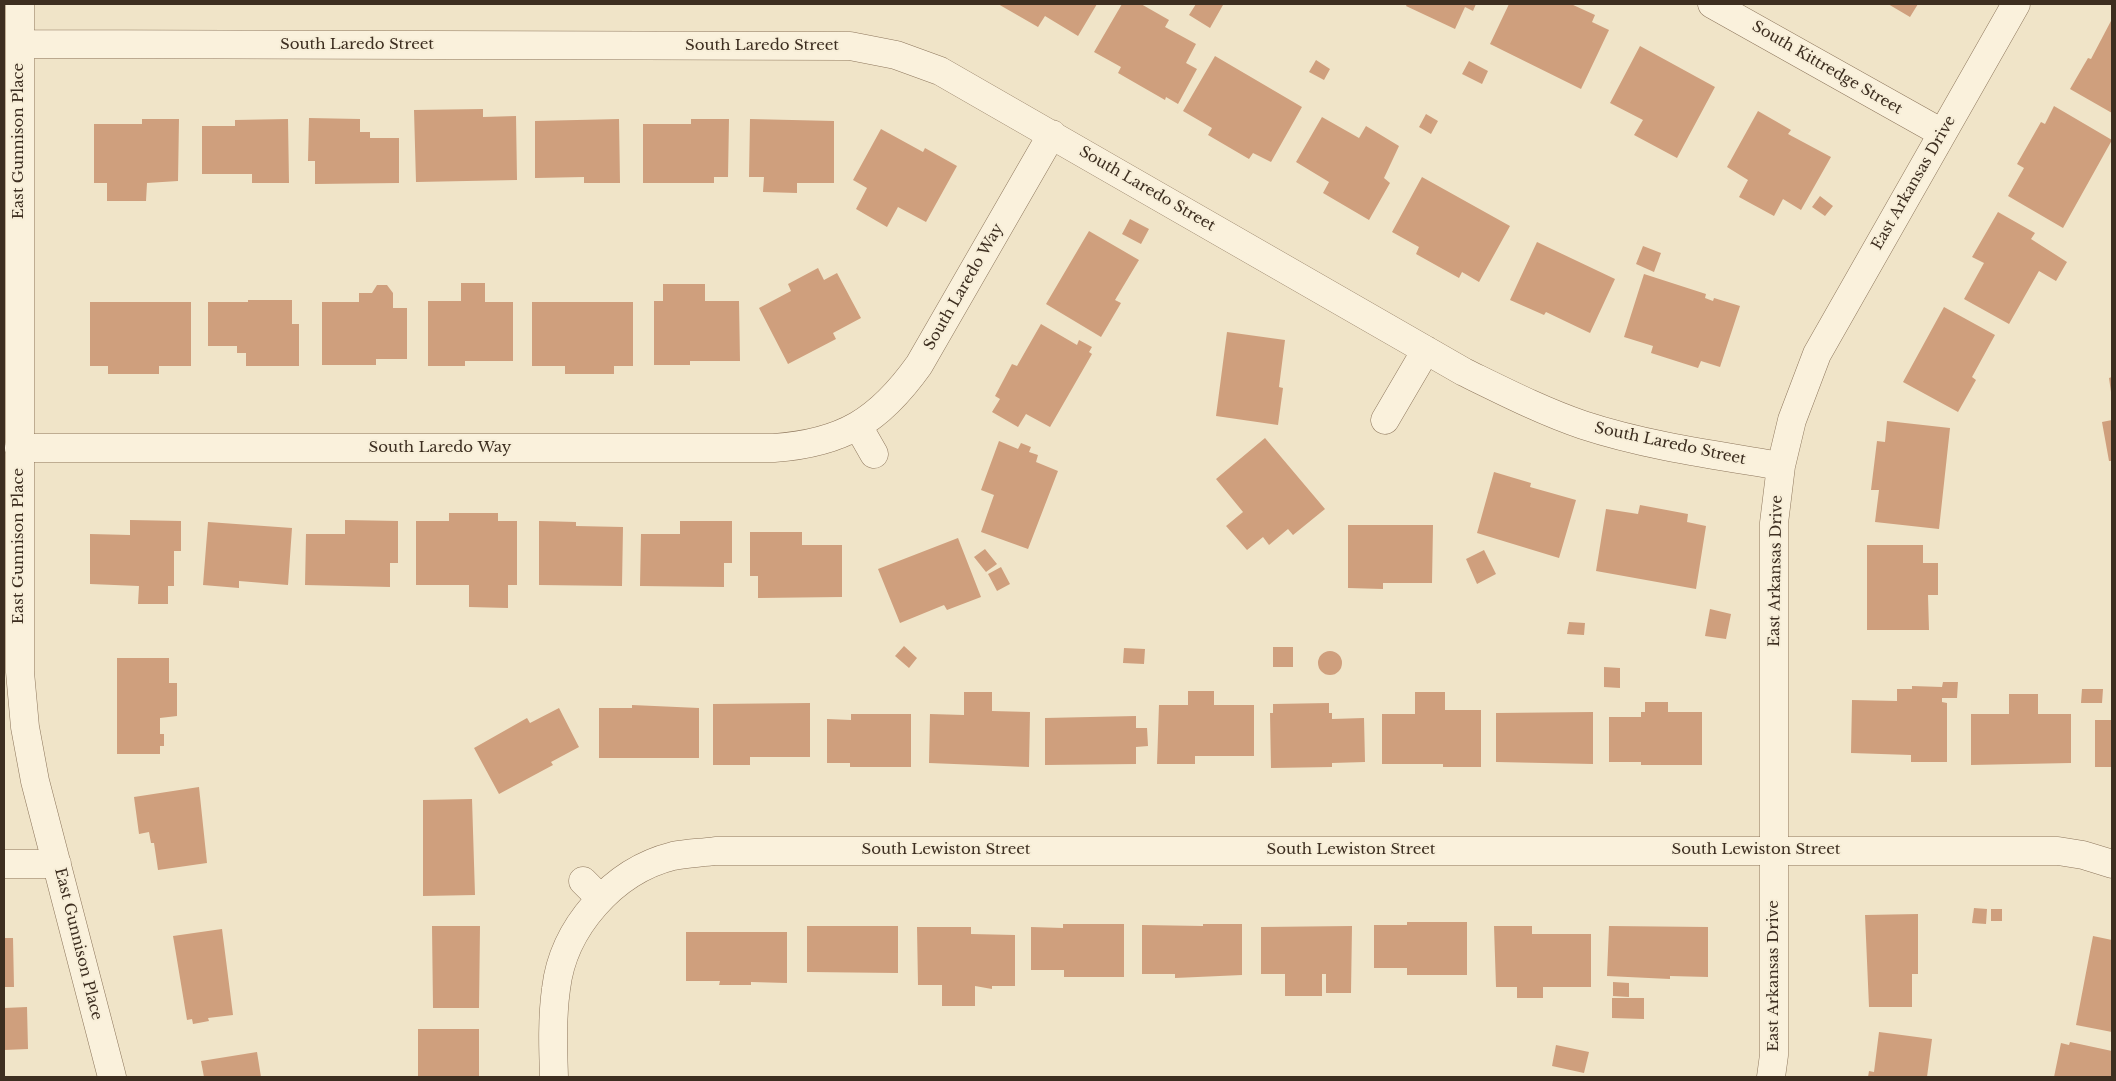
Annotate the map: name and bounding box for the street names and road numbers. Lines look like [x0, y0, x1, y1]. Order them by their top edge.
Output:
street label: South Kittredge Street [1749, 18, 1905, 118]
street label: South Laredo Street [280, 36, 434, 54]
street label: South Laredo Street [685, 37, 839, 55]
street label: East Gunnison Place [10, 63, 28, 219]
street label: East Arkansas Drive [1868, 113, 1960, 253]
street label: South Laredo Street [1076, 143, 1218, 235]
street label: South Laredo Way [921, 221, 1007, 353]
street label: South Laredo Street [1593, 419, 1747, 469]
street label: South Laredo Way [369, 439, 511, 457]
street label: East Gunnison Place [10, 468, 28, 624]
street label: East Arkansas Drive [1766, 495, 1786, 647]
street label: South Lewiston Street [861, 841, 1031, 859]
street label: South Lewiston Street [1266, 841, 1436, 859]
street label: South Lewiston Street [1671, 841, 1841, 859]
street label: East Gunnison Place [50, 866, 106, 1022]
street label: East Arkansas Drive [1765, 900, 1783, 1052]

